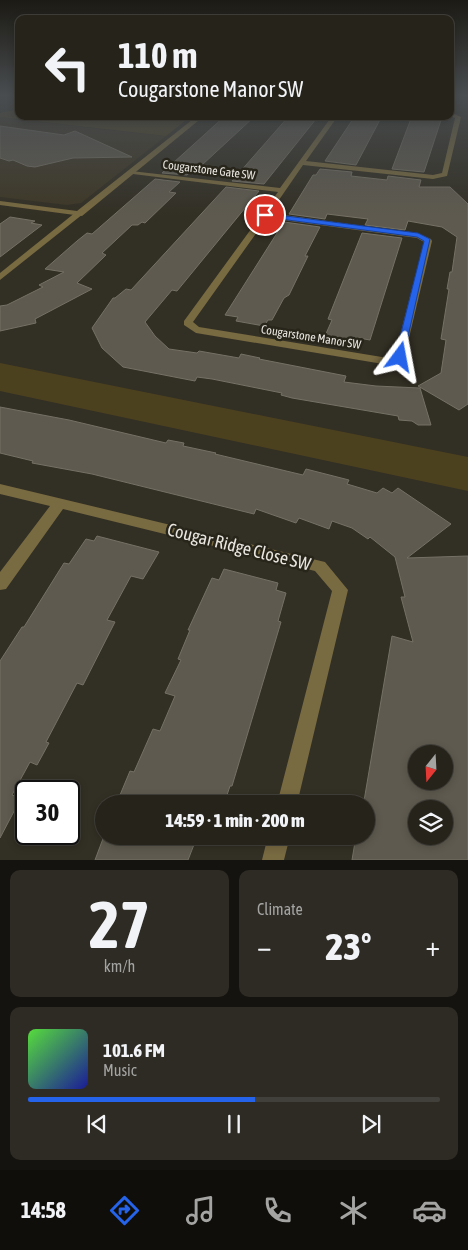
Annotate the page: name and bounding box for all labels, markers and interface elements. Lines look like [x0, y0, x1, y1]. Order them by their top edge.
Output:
icon: left [35, 35, 100, 100]
text: 110 m [118, 35, 197, 75]
text: Cougarstone Manor SW [118, 76, 303, 102]
street label: Cougarstone Gate SW [162, 157, 256, 183]
pin [244, 194, 286, 236]
icon: arrive [251, 201, 279, 229]
street label: Cougarstone Manor SW [260, 322, 362, 352]
position arrow [373, 330, 425, 382]
street label: Cougar Ridge Close SW [165, 519, 313, 575]
north arrow [408, 745, 452, 790]
map controls [408, 745, 453, 845]
speed limit sign: 30 [15, 780, 80, 845]
button: layers [408, 800, 453, 845]
text: 14:59 · 1 min · 200 m [165, 809, 305, 831]
text: 27 [89, 887, 150, 962]
text: Climate [257, 900, 303, 918]
text: 23° [325, 925, 372, 968]
text: − [257, 930, 272, 962]
text: + [425, 930, 440, 962]
text: km/h [104, 957, 135, 975]
text: 101.6 FM [103, 1039, 165, 1061]
text: Music [103, 1061, 137, 1079]
icon: previous [83, 1110, 111, 1138]
icon: pause [220, 1110, 248, 1138]
icon: next [357, 1110, 385, 1138]
icon: directions [107, 1193, 142, 1228]
icon: music [183, 1193, 218, 1228]
icon: phone [260, 1193, 295, 1228]
icon: climate [336, 1193, 371, 1228]
icon: car [412, 1193, 447, 1228]
text: 14:58 [21, 1197, 66, 1223]

